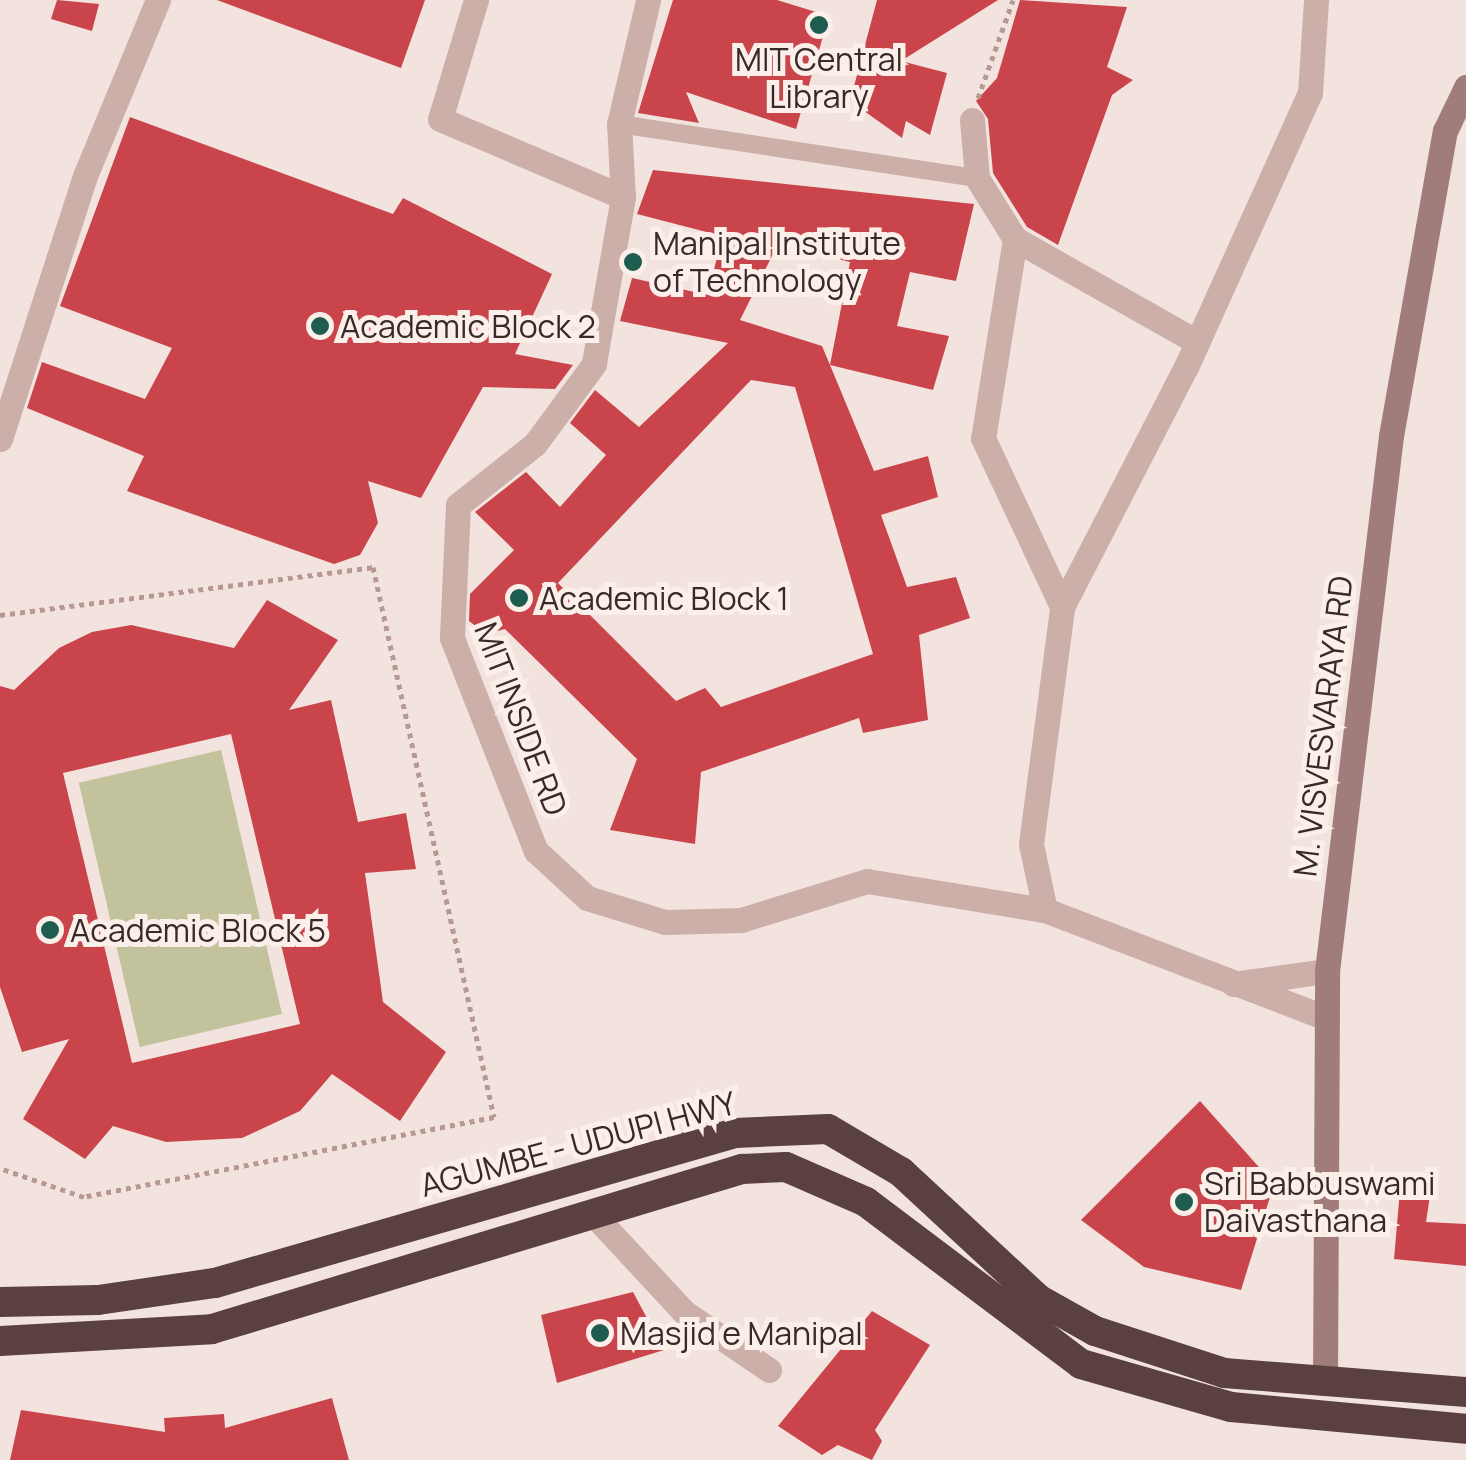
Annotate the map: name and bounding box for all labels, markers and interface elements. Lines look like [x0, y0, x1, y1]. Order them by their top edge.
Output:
marker: MIT Central Library [808, 14, 830, 36]
place label: MIT Central Library [735, 41, 903, 116]
place label: Manipal Institute of Technology [653, 225, 901, 300]
marker: Manipal Institute of Technology [622, 251, 644, 273]
place label: Academic Block 2 [340, 307, 596, 345]
marker: Academic Block 2 [309, 315, 331, 337]
street label: M. VISVESVARAYA RD [1285, 573, 1361, 879]
place label: Academic Block 1 [539, 579, 789, 617]
marker: Academic Block 1 [508, 587, 530, 609]
street label: MIT INSIDE RD [466, 617, 576, 821]
place label: Academic Block 5 [70, 911, 326, 949]
marker: Academic Block 5 [39, 919, 61, 941]
street label: AGUMBE - UDUPI HWY [416, 1083, 740, 1205]
place label: Sri Babbuswami Daivasthana [1204, 1165, 1436, 1240]
marker: Sri Babbuswami Daivasthana [1173, 1191, 1195, 1213]
place label: Masjid e Manipal [620, 1314, 863, 1352]
marker: Masjid e Manipal [589, 1322, 611, 1344]

